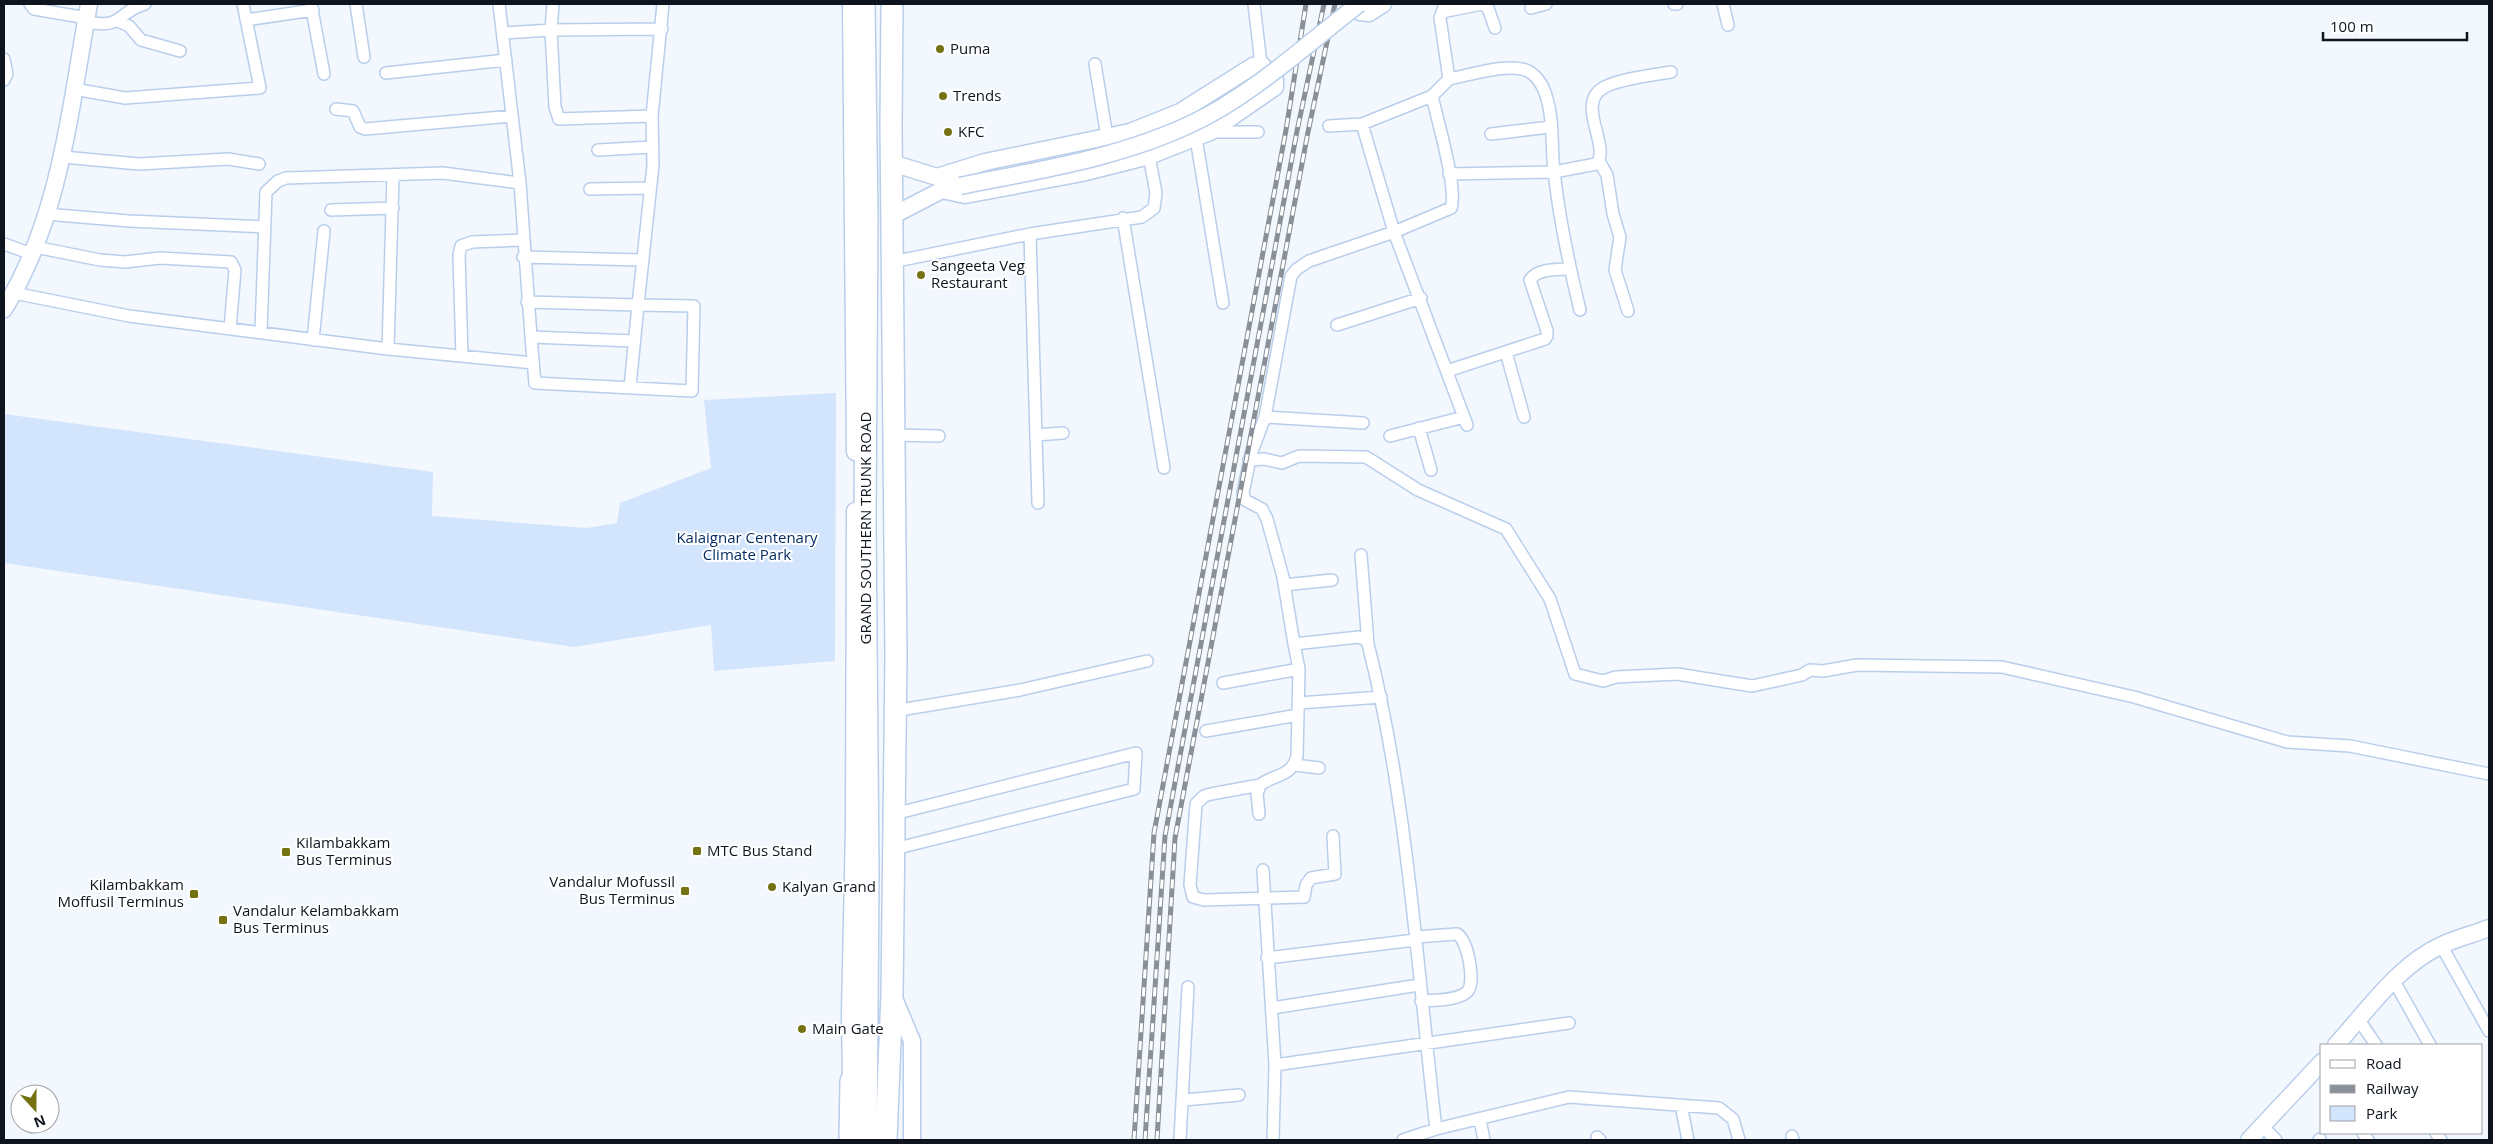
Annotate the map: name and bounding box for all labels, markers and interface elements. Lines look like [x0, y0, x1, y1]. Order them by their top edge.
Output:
scale bar [2323, 10, 2467, 42]
text: 100 m [2330, 16, 2374, 36]
place label: Puma [950, 38, 990, 58]
marker: Puma [934, 43, 946, 55]
place label: Trends [953, 85, 1001, 105]
marker: Trends [937, 90, 949, 102]
place label: KFC [958, 121, 984, 141]
marker: KFC [942, 126, 954, 138]
place label: Sangeeta Veg Restaurant [931, 255, 1025, 292]
marker: Sangeeta Veg Restaurant [915, 269, 927, 281]
street label: GRAND SOUTHERN TRUNK ROAD [855, 412, 875, 644]
park label: Kalaignar Centenary Climate Park [676, 527, 818, 564]
place label: Kilambakkam Bus Terminus [296, 832, 392, 869]
place label: MTC Bus Stand [707, 840, 812, 860]
marker: MTC Bus Stand [691, 845, 703, 857]
marker: Kilambakkam Bus Terminus [280, 846, 292, 858]
place label: Vandalur Mofussil Bus Terminus [549, 871, 675, 908]
place label: Kilambakkam Moffusil Terminus [58, 874, 184, 911]
place label: Kalyan Grand [782, 876, 876, 896]
marker: Kalyan Grand [766, 881, 778, 893]
marker: Vandalur Mofussil Bus Terminus [679, 885, 691, 897]
marker: Kilambakkam Moffusil Terminus [188, 888, 200, 900]
place label: Vandalur Kelambakkam Bus Terminus [233, 900, 399, 937]
marker: Vandalur Kelambakkam Bus Terminus [217, 914, 229, 926]
place label: Main Gate [812, 1018, 884, 1038]
marker: Main Gate [796, 1023, 808, 1035]
legend [2320, 1044, 2483, 1134]
text: Road [2366, 1053, 2402, 1073]
text: Railway [2366, 1078, 2419, 1098]
north arrow [10, 1084, 60, 1134]
text: Park [2366, 1103, 2397, 1123]
text: N [31, 1111, 49, 1133]

